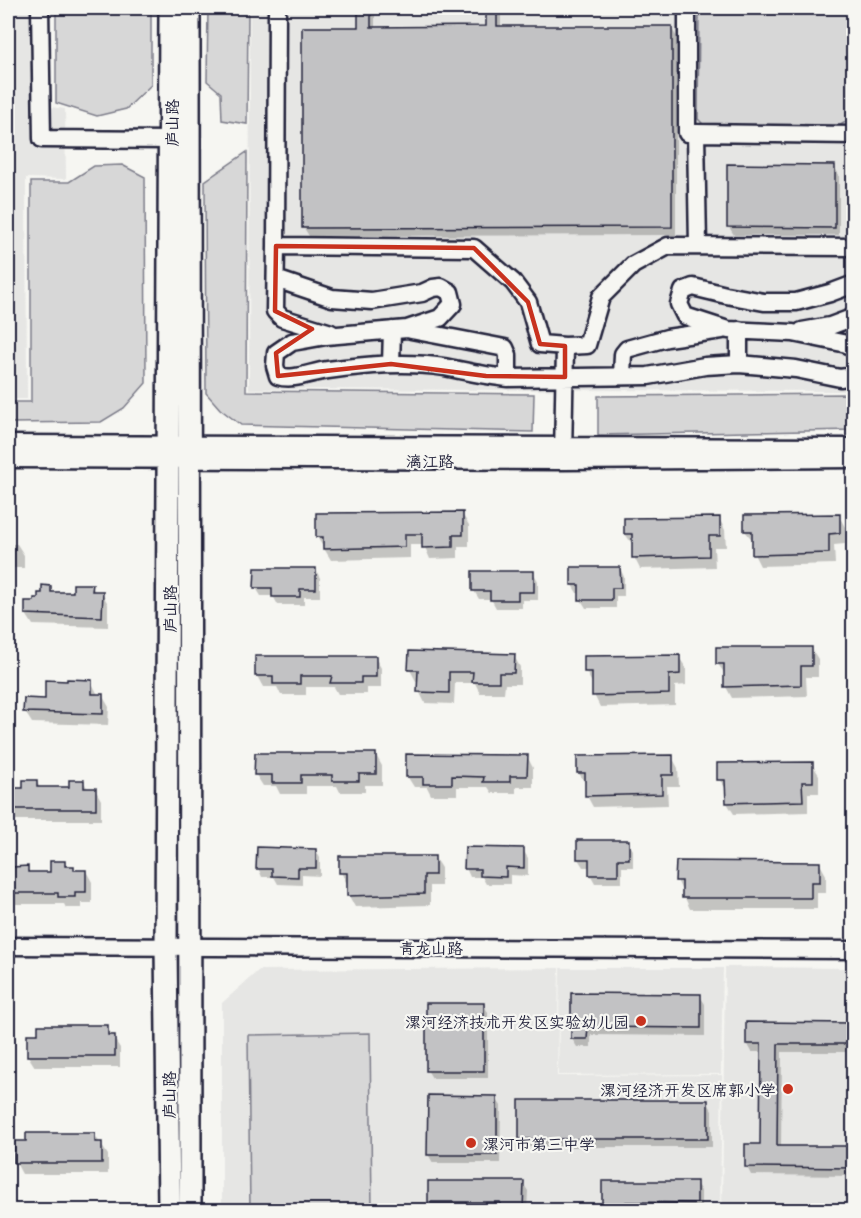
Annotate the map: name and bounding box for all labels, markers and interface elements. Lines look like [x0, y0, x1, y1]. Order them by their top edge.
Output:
street label: 庐山路 [159, 99, 183, 147]
street label: 漓江路 [406, 448, 454, 472]
street label: 庐山路 [157, 585, 181, 633]
street label: 青龙山路 [399, 935, 463, 959]
place label: 漯河经济技术开发区实验幼儿园 [405, 1009, 629, 1033]
marker: 漯河经济技术开发区实验幼儿园 [634, 1014, 648, 1028]
street label: 庐山路 [156, 1071, 180, 1119]
place label: 漯河经济开发区席郭小学 [600, 1077, 776, 1101]
marker: 漯河经济开发区席郭小学 [781, 1082, 795, 1096]
place label: 漯河市第三中学 [483, 1131, 595, 1155]
marker: 漯河市第三中学 [464, 1136, 478, 1150]

